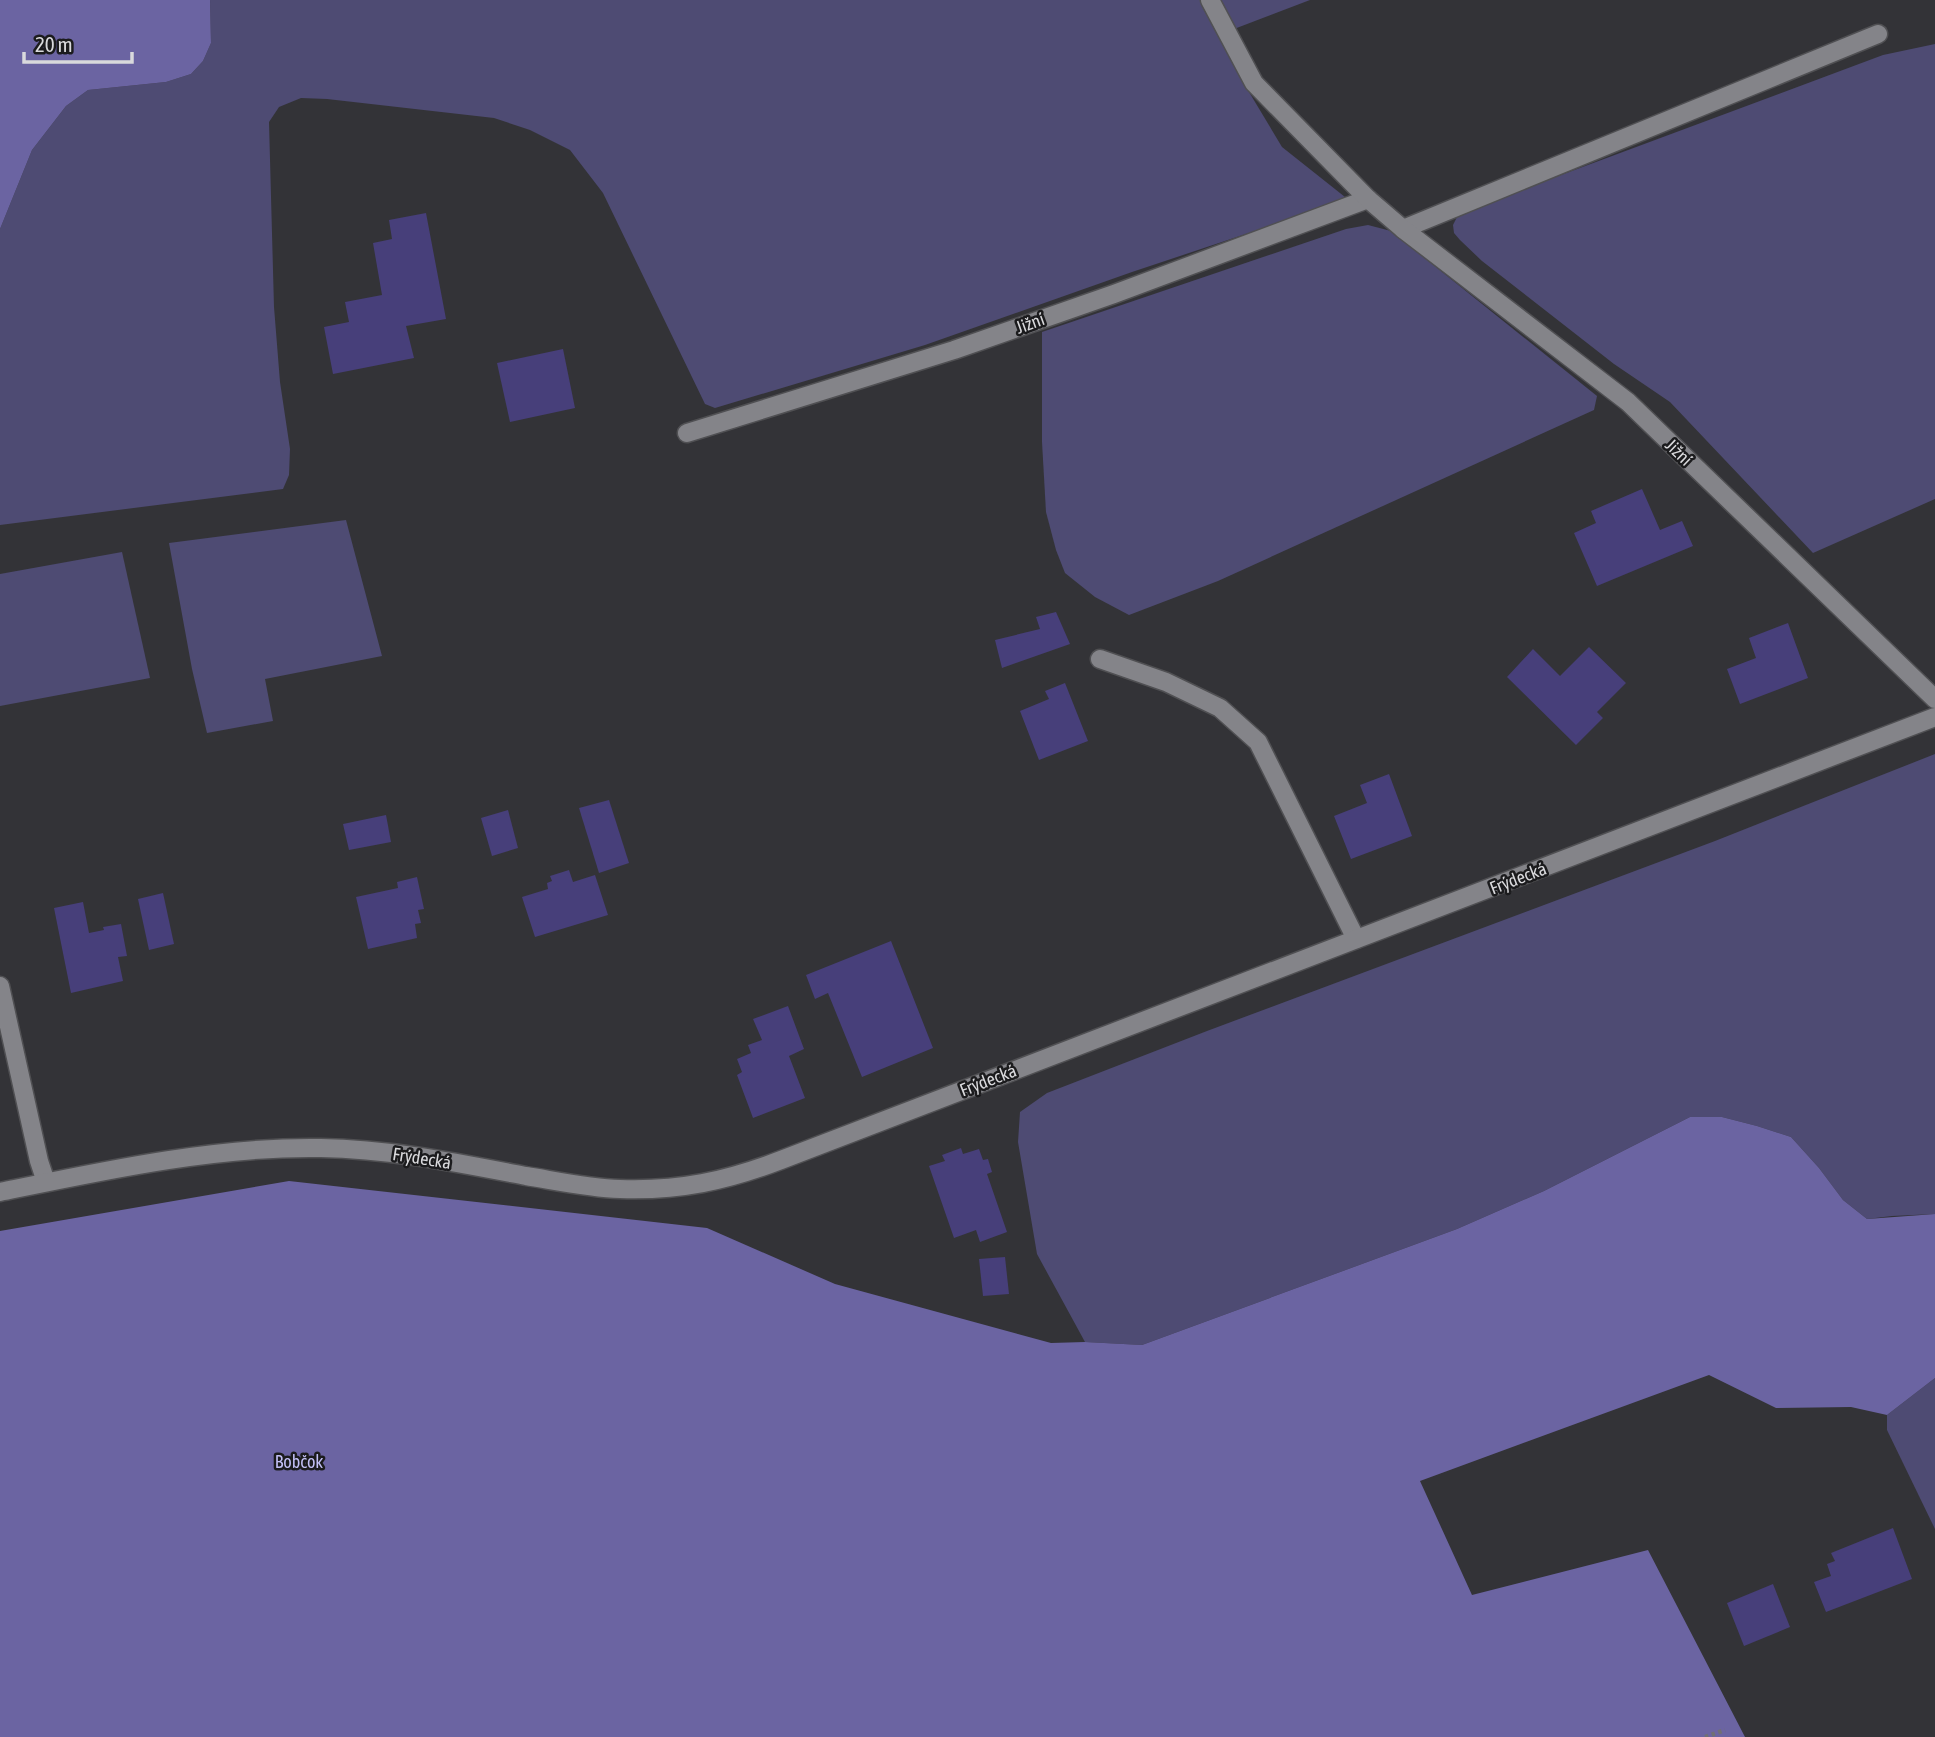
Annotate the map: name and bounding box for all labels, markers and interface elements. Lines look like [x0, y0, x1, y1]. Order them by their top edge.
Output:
scale bar [24, 21, 133, 65]
text: 20 m [35, 32, 73, 56]
street label: Jižní [1013, 308, 1047, 338]
street label: Jižní [1661, 434, 1697, 470]
street label: Frýdecká [1487, 858, 1549, 898]
street label: Frýdecká [957, 1060, 1019, 1100]
street label: Frýdecká [391, 1143, 453, 1173]
park label: Bobčok [275, 1451, 323, 1472]

